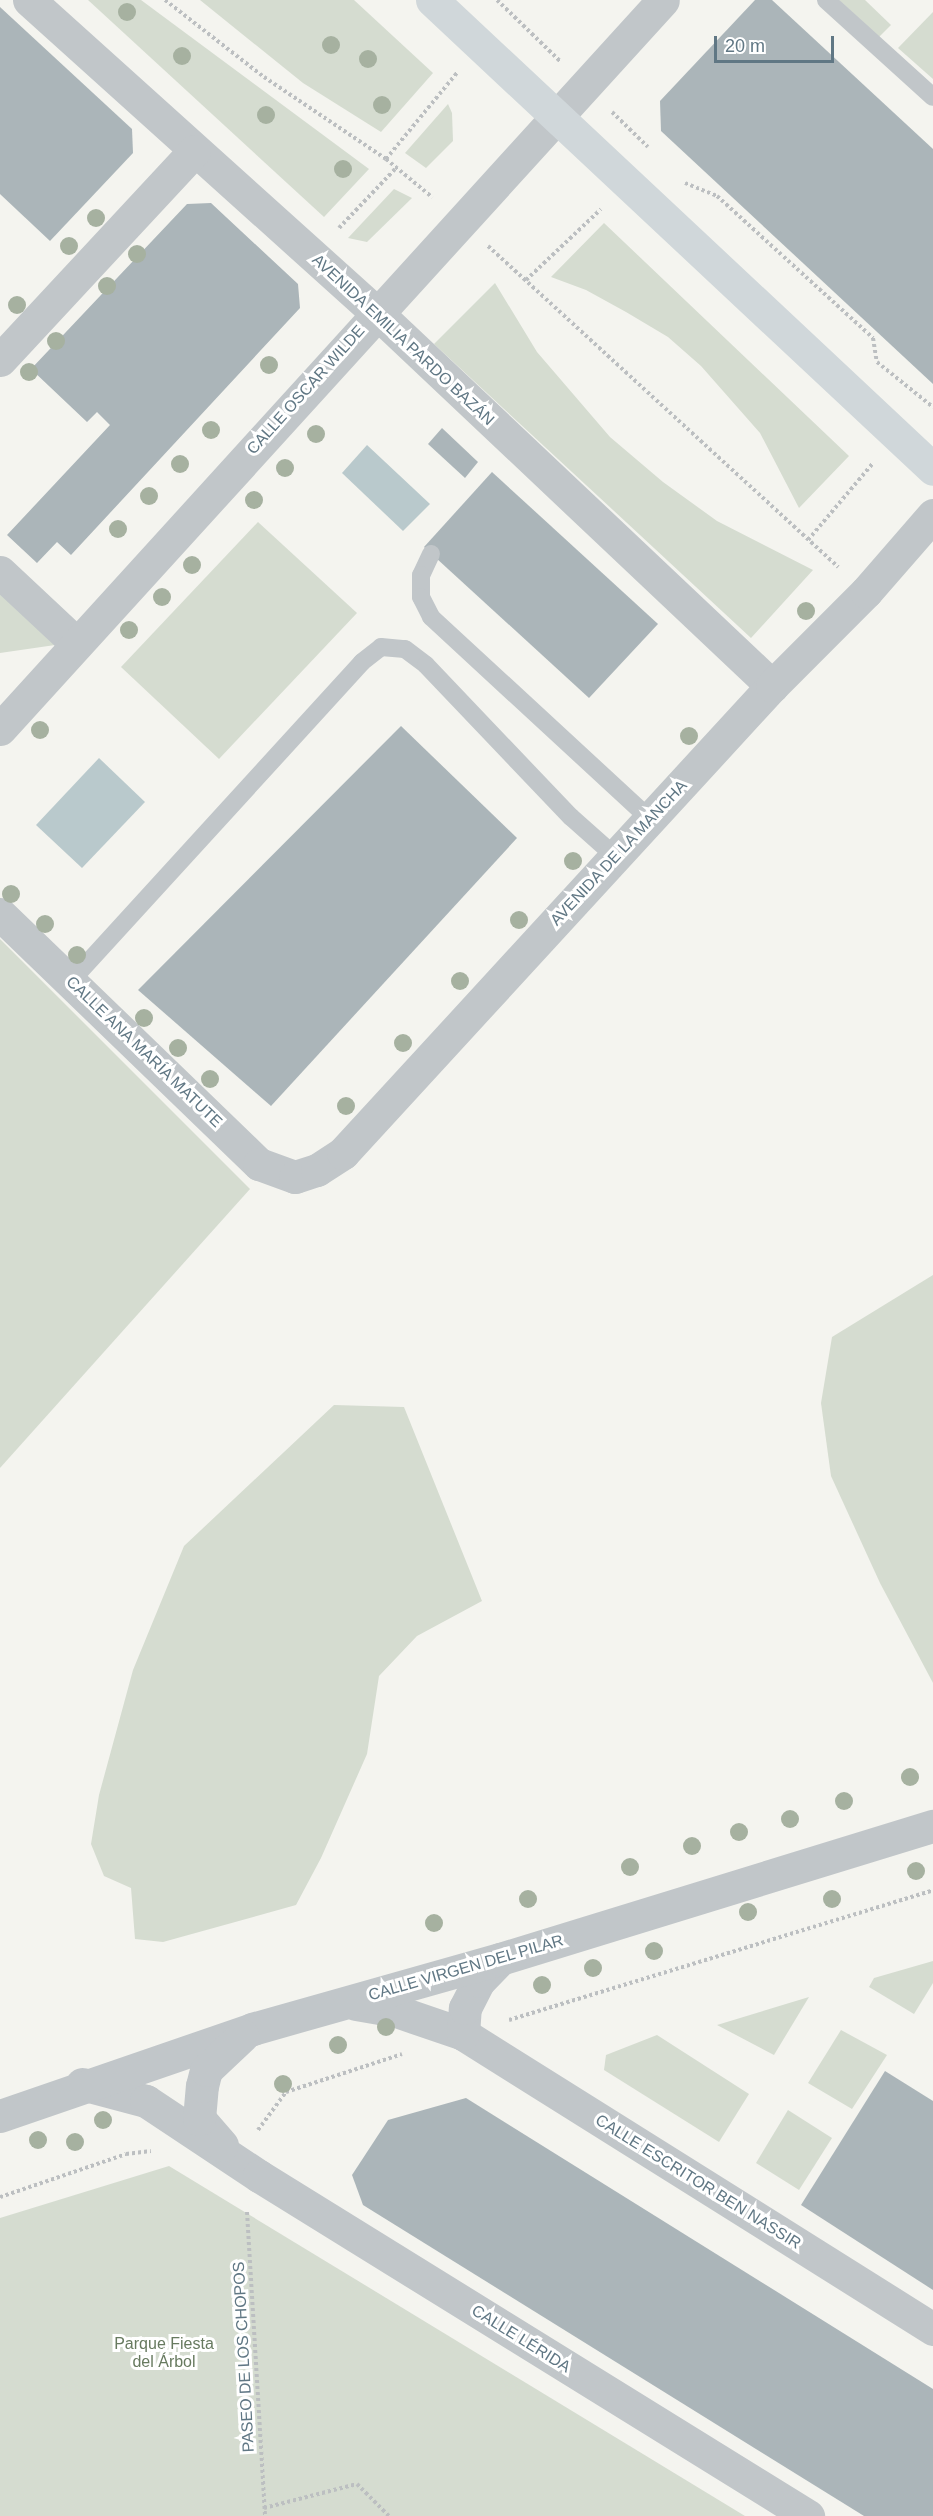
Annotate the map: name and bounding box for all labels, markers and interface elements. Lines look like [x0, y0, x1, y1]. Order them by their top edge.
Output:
scale bar [717, 24, 837, 62]
text: 20 m [725, 36, 765, 56]
street label: AVENIDA EMILIA PARDO BAZÁN [307, 250, 499, 430]
street label: CALLE OSCAR WILDE [243, 321, 369, 459]
street label: AVENIDA DE LA MANCHA [546, 776, 692, 930]
street label: CALLE ANA MARÍA MATUTE [61, 971, 227, 1133]
street label: CALLE VIRGEN DEL PILAR [366, 1931, 566, 2005]
street label: CALLE ESCRITOR BEN NASSIR [592, 2111, 804, 2253]
street label: PASEO DE LOS CHOPOS [229, 2261, 259, 2453]
street label: CALLE LÉRIDA [468, 2301, 574, 2377]
park label: Parque Fiesta del Árbol [114, 2334, 214, 2372]

